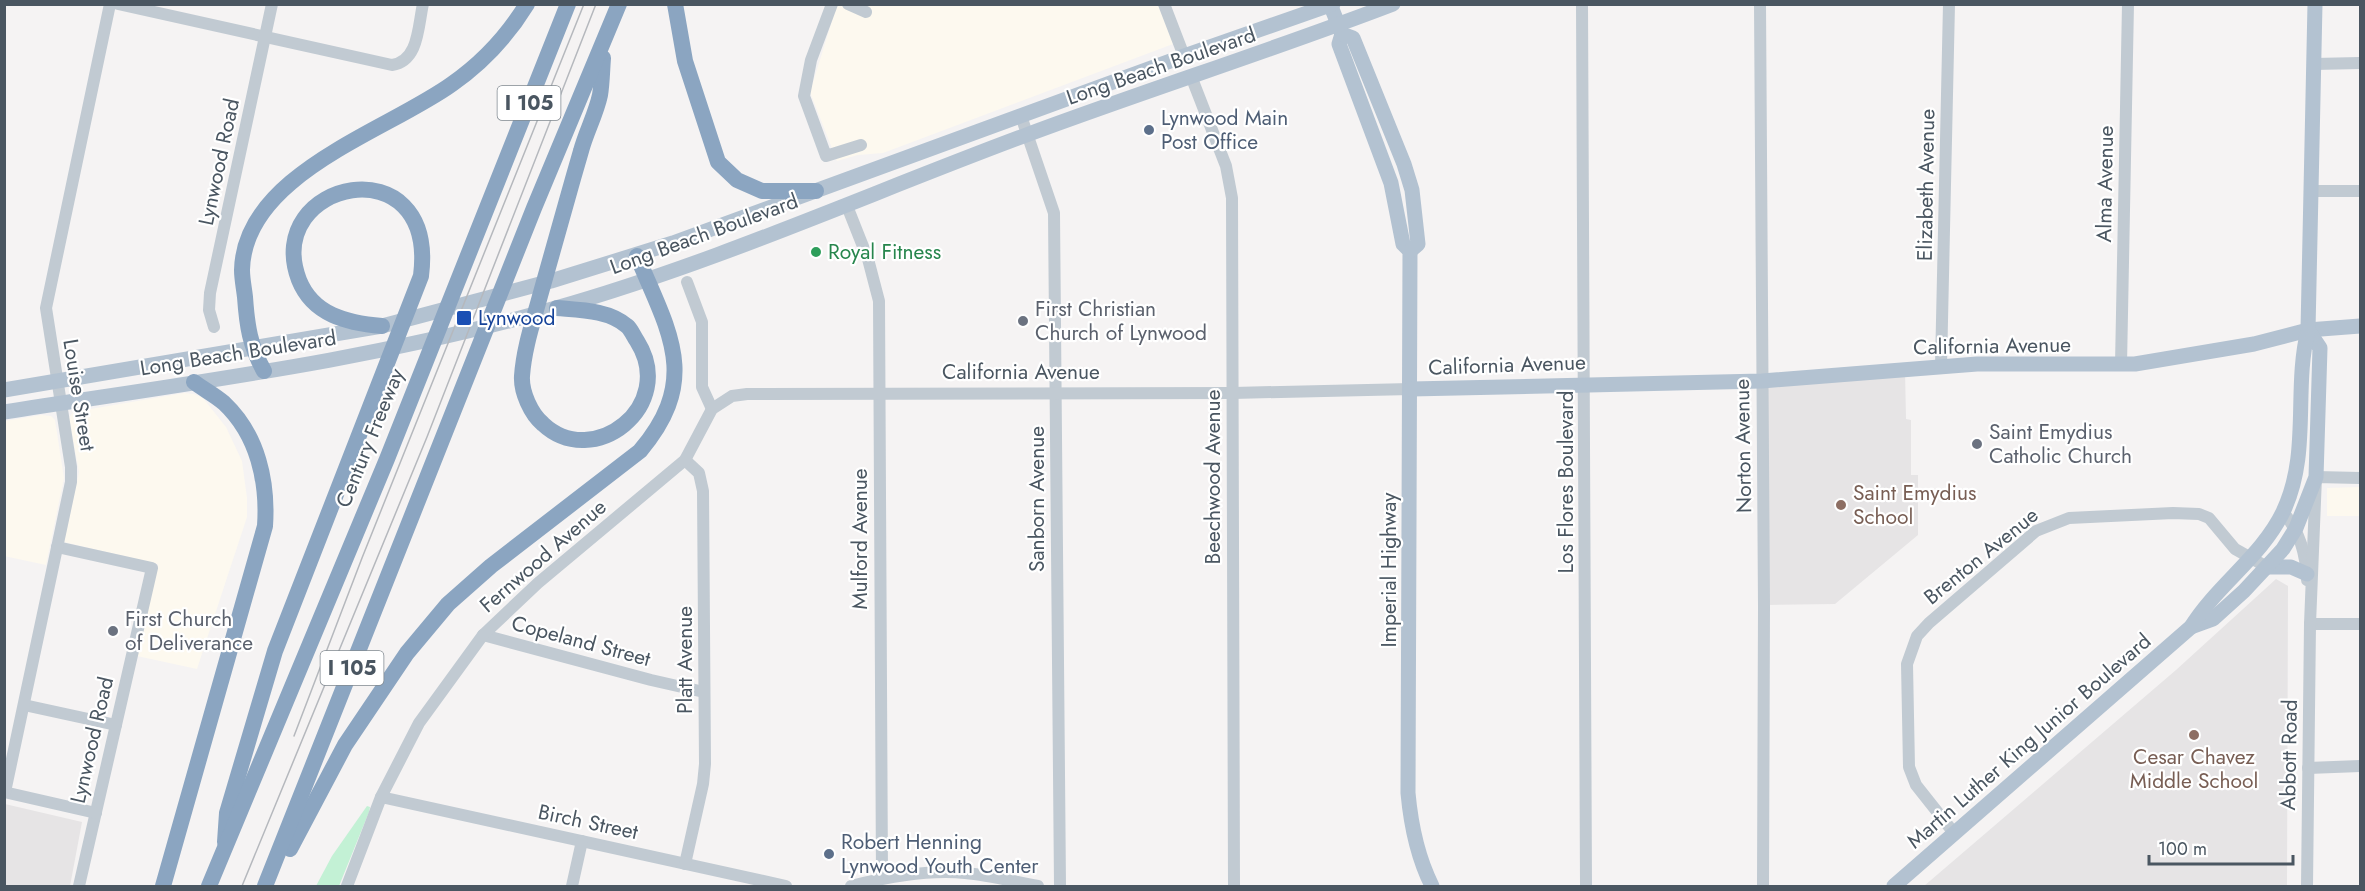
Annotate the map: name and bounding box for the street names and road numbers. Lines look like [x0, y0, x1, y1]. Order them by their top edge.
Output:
street label: Long Beach Boulevard [1062, 20, 1260, 112]
road number: I 105 [498, 86, 560, 120]
street label: Lynwood Road [191, 96, 247, 228]
street label: Elizabeth Avenue [1910, 108, 1942, 261]
street label: Alma Avenue [2089, 125, 2121, 243]
street label: Long Beach Boulevard [606, 186, 802, 282]
street label: Long Beach Boulevard [138, 323, 338, 383]
street label: California Avenue [1913, 330, 2071, 362]
street label: Louise Street [55, 337, 103, 453]
street label: California Avenue [1428, 347, 1587, 383]
street label: California Avenue [942, 357, 1100, 387]
street label: Century Freeway [328, 363, 412, 512]
street label: Norton Avenue [1727, 378, 1759, 513]
street label: Beechwood Avenue [1198, 389, 1228, 564]
street label: Los Flores Boulevard [1551, 391, 1581, 574]
street label: Sanborn Avenue [1022, 426, 1052, 572]
street label: Mulford Avenue [845, 468, 875, 610]
street label: Fernwood Avenue [473, 492, 613, 620]
street label: Imperial Highway [1374, 492, 1404, 648]
street label: Brenton Avenue [1917, 500, 2045, 612]
street label: Platt Avenue [670, 606, 700, 714]
street label: Copeland Street [508, 608, 654, 674]
street label: Martin Luther King Junior Boulevard [1900, 626, 2158, 856]
road number: I 105 [320, 651, 384, 685]
street label: Lynwood Road [63, 674, 121, 806]
street label: Abbott Road [2273, 699, 2305, 811]
street label: Birch Street [535, 797, 641, 847]

